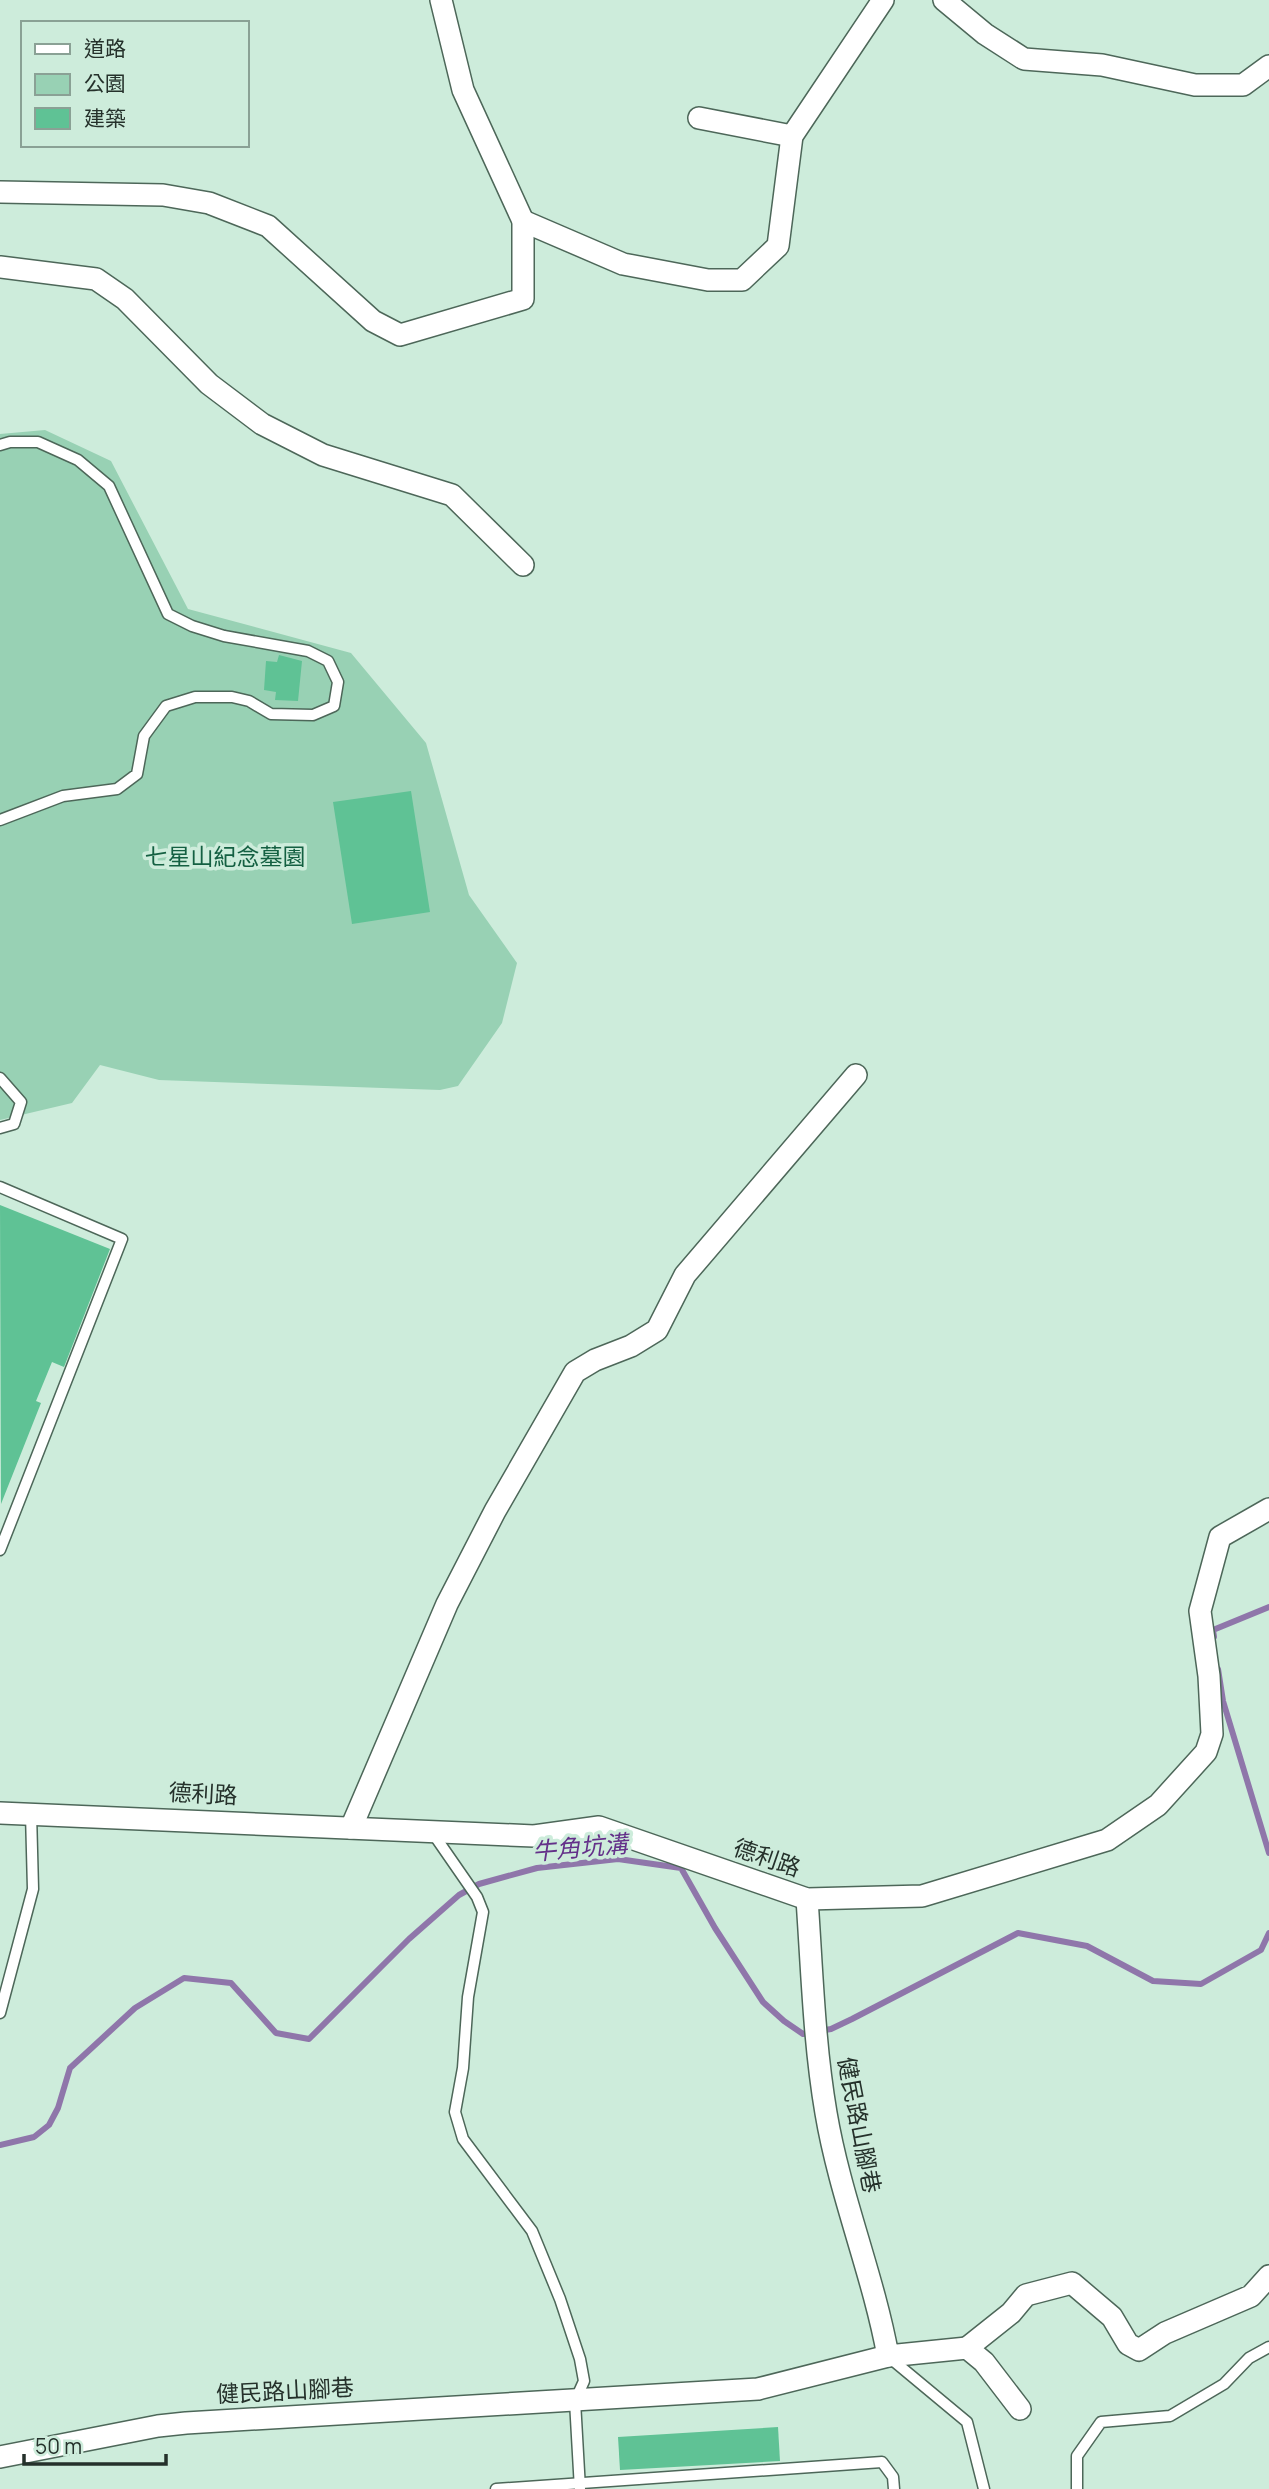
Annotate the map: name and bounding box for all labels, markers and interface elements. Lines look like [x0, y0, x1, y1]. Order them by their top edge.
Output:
legend [21, 21, 248, 147]
text: 道路 [84, 34, 126, 62]
text: 公園 [84, 69, 126, 97]
text: 建築 [84, 104, 126, 132]
park label: 七星山紀念墓園 [145, 840, 306, 872]
street label: 德利路 [168, 1775, 238, 1811]
water label: 牛角坑溝 [531, 1826, 632, 1867]
street label: 德利路 [729, 1831, 805, 1883]
street label: 健民路山腳巷 [831, 2054, 889, 2196]
street label: 健民路山腳巷 [215, 2370, 355, 2410]
scale bar [24, 2422, 166, 2466]
text: 50 m [35, 2432, 82, 2460]

